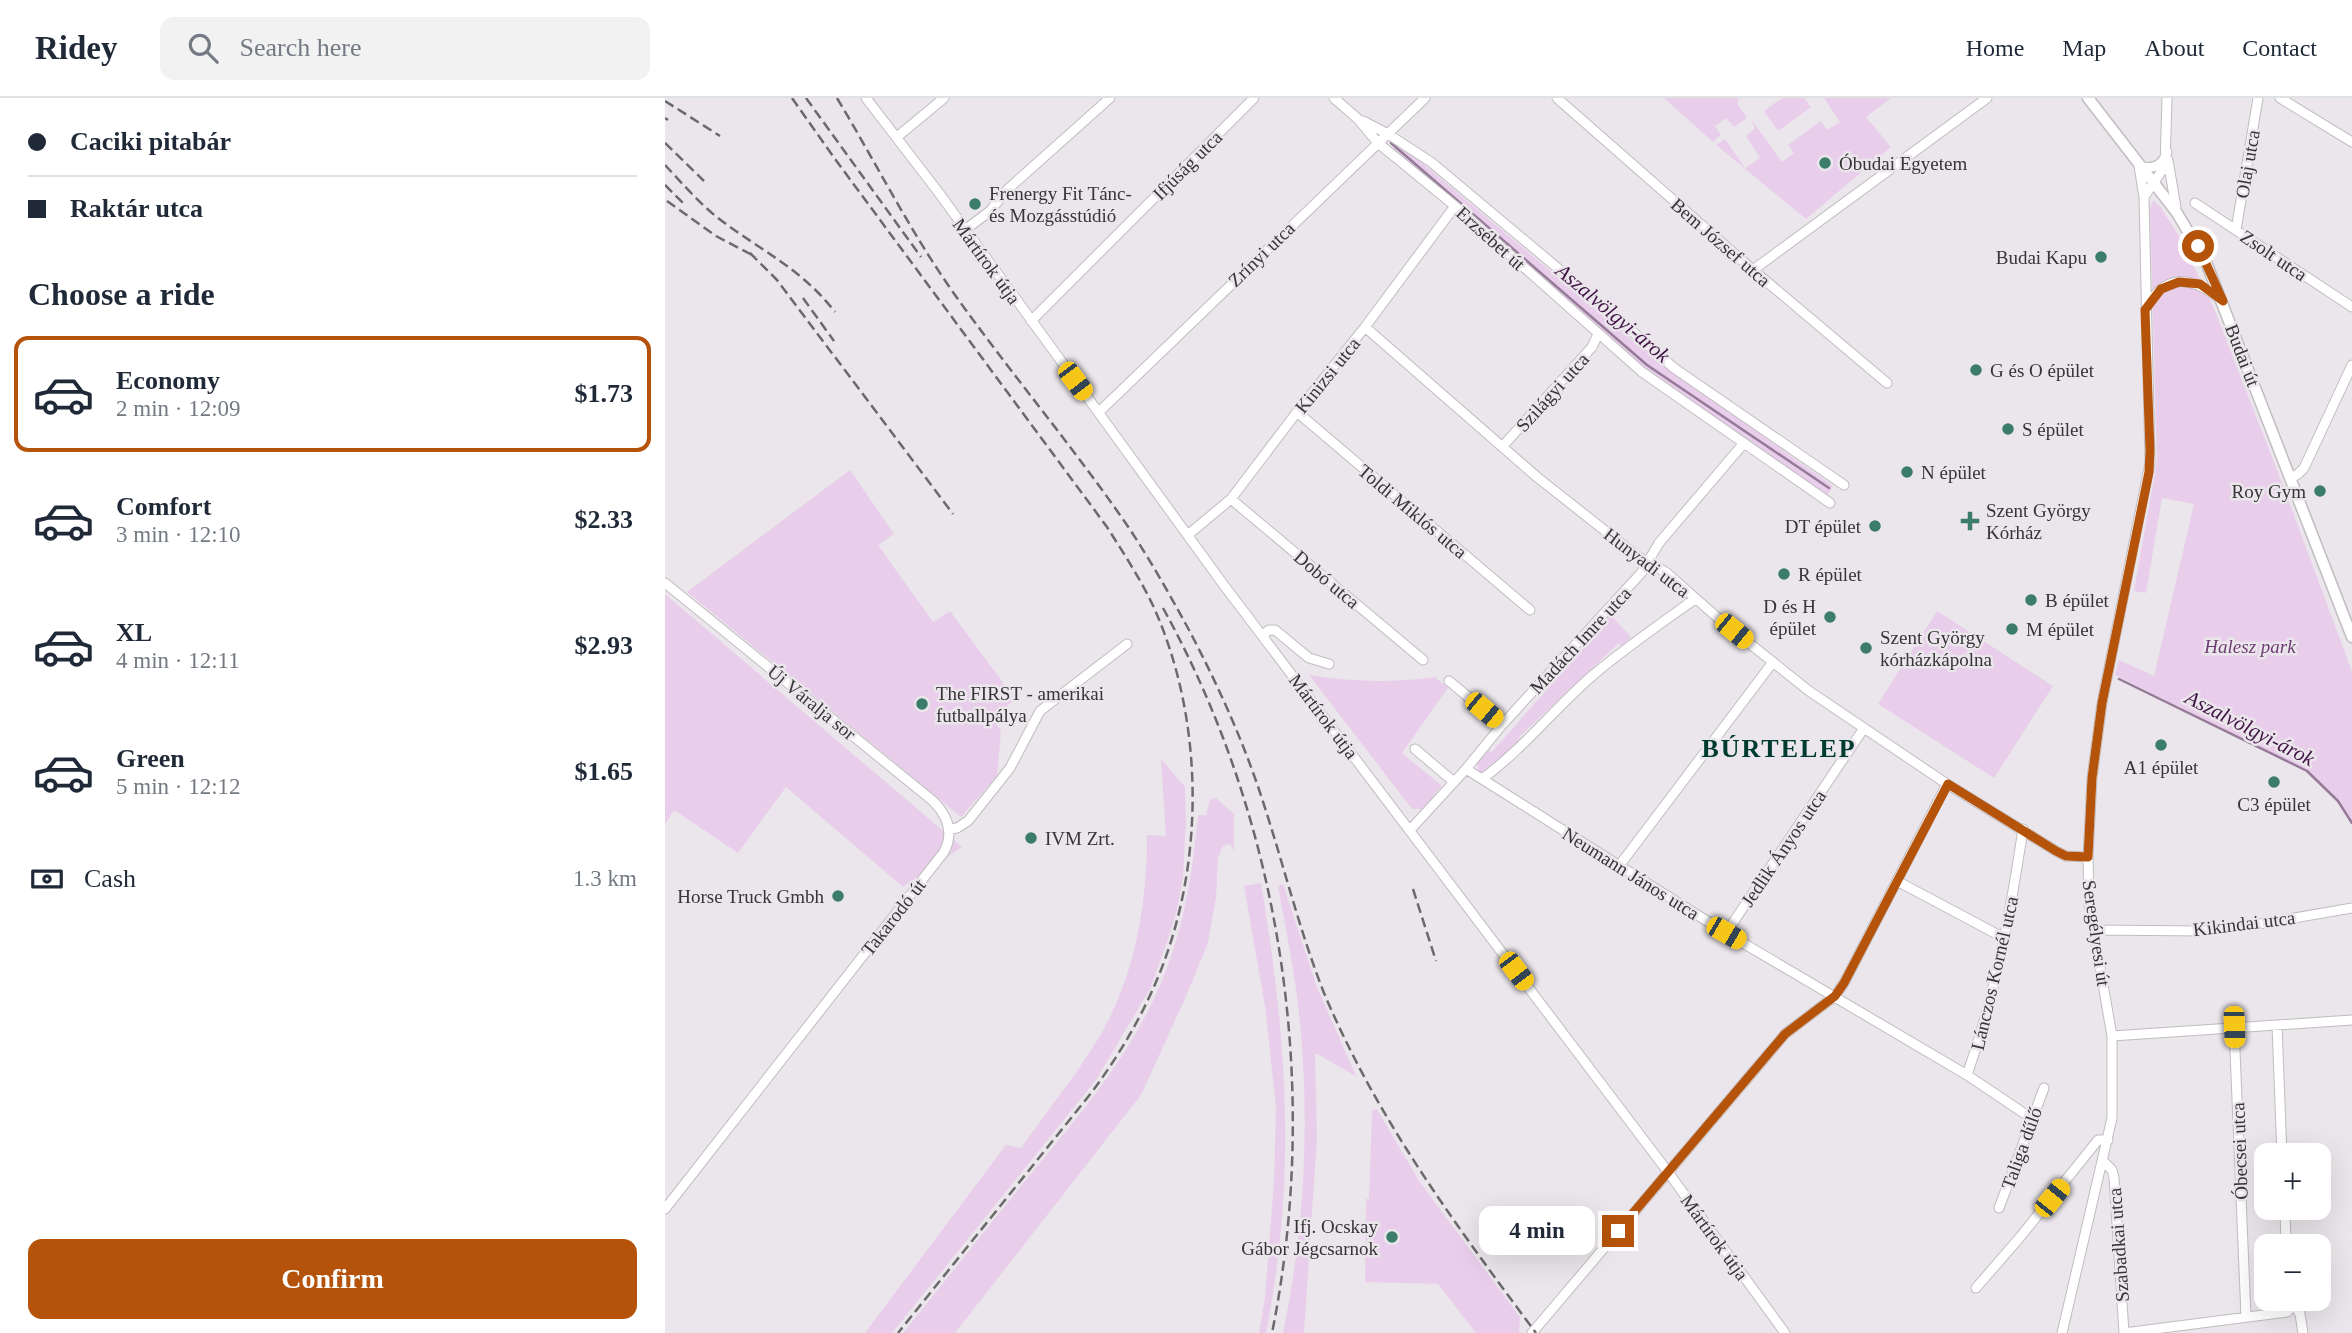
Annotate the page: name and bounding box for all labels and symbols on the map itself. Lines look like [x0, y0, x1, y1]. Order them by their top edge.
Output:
street label: Ifjúság utca [1148, 126, 1227, 204]
street label: Olaj utca [2231, 128, 2264, 200]
place label: Óbudai Egyetem [1839, 153, 1967, 174]
marker: Óbudai Egyetem [1817, 155, 1833, 171]
place label: Frenergy Fit Tánc- és Mozgásstúdió [989, 183, 1132, 226]
street label: Bem József utca [1667, 194, 1775, 292]
marker: Frenergy Fit Tánc- és Mozgásstúdió [967, 196, 983, 212]
street label: Erzsébet út [1452, 202, 1530, 275]
street label: Mártírok útja [948, 214, 1025, 309]
street label: Zrínyi utca [1224, 217, 1299, 291]
street label: Zsolt utca [2237, 226, 2311, 286]
route start [2182, 230, 2214, 262]
place label: Budai Kapu [1996, 247, 2087, 268]
marker: Budai Kapu [2093, 249, 2109, 265]
water label: Aszalvölgyi-árok [1550, 257, 1675, 368]
street label: Budai út [2221, 321, 2264, 390]
street label: Kinizsi utca [1291, 333, 1365, 417]
street label: Szilágyi utca [1512, 348, 1594, 436]
car [1054, 358, 1097, 404]
place label: G és O épület [1990, 360, 2095, 381]
marker: G és O épület [1968, 362, 1984, 378]
place label: S épület [2022, 419, 2084, 440]
marker: S épület [2000, 421, 2016, 437]
street label: Toldi Miklós utca [1354, 460, 1472, 563]
place label: N épület [1921, 462, 1987, 483]
marker: N épület [1899, 464, 1915, 480]
place label: Roy Gym [2232, 481, 2306, 502]
marker: Roy Gym [2312, 483, 2328, 499]
place label: Szent György Kórház [1986, 500, 2091, 543]
marker: Szent György Kórház [1960, 511, 1980, 531]
place label: DT épület [1785, 516, 1862, 537]
marker: DT épület [1867, 518, 1883, 534]
street label: Hunyadi utca [1600, 523, 1694, 602]
street label: Dobó utca [1290, 546, 1364, 613]
place label: R épület [1798, 564, 1863, 585]
marker: R épület [1776, 566, 1792, 582]
street label: Madách Imre utca [1526, 582, 1636, 698]
place label: B épület [2045, 590, 2110, 611]
marker: B épület [2023, 592, 2039, 608]
place label: D és H épület [1763, 596, 1817, 639]
marker: D és H épület [1822, 609, 1838, 625]
car [1712, 610, 1757, 652]
place label: M épület [2026, 619, 2095, 640]
marker: M épület [2004, 621, 2020, 637]
place label: Szent György kórházkápolna [1880, 627, 1992, 670]
park label: Halesz park [2203, 636, 2296, 657]
marker: Szent György kórházkápolna [1858, 640, 1874, 656]
street label: Új Váralja sor [763, 660, 860, 745]
street label: Mártírok útja [1285, 670, 1363, 763]
place label: The FIRST - amerikai futballpálya [936, 683, 1104, 726]
water label: Aszalvölgyi-árok [2180, 684, 2319, 771]
car [1462, 688, 1507, 732]
marker: The FIRST - amerikai futballpálya [914, 696, 930, 712]
district label: BÚRTELEP [1701, 734, 1857, 763]
marker: A1 épület [2153, 737, 2169, 753]
place label: A1 épület [2124, 757, 2199, 778]
marker: C3 épület [2266, 774, 2282, 790]
street label: Jedlik Ányos utca [1737, 786, 1830, 911]
place label: C3 épület [2237, 794, 2311, 815]
street label: Neumann János utca [1558, 823, 1703, 924]
place label: IVM Zrt. [1045, 828, 1115, 849]
marker: IVM Zrt. [1023, 830, 1039, 846]
street label: Takarodó út [857, 874, 930, 960]
street label: Seregélyesi út [2079, 879, 2114, 988]
place label: Horse Truck Gmbh [677, 886, 824, 907]
marker: Horse Truck Gmbh [830, 888, 846, 904]
street label: Lánczos Kornél utca [1967, 894, 2023, 1052]
street label: Kikindai utca [2192, 907, 2297, 940]
car [1703, 913, 1750, 953]
car [1495, 948, 1538, 994]
car [2223, 1006, 2246, 1048]
street label: Óbecsei utca [2227, 1101, 2252, 1200]
street label: Taliga dűlő [1997, 1104, 2046, 1192]
car [2031, 1175, 2074, 1221]
street label: Szabadkai utca [2104, 1187, 2133, 1303]
street label: Mártírok útja [1676, 1190, 1753, 1285]
callout: 4 min [1478, 1206, 1593, 1256]
route end [1602, 1215, 1634, 1247]
place label: Ifj. Ocskay Gábor Jégcsarnok [1241, 1216, 1378, 1259]
marker: Ifj. Ocskay Gábor Jégcsarnok [1384, 1229, 1400, 1245]

